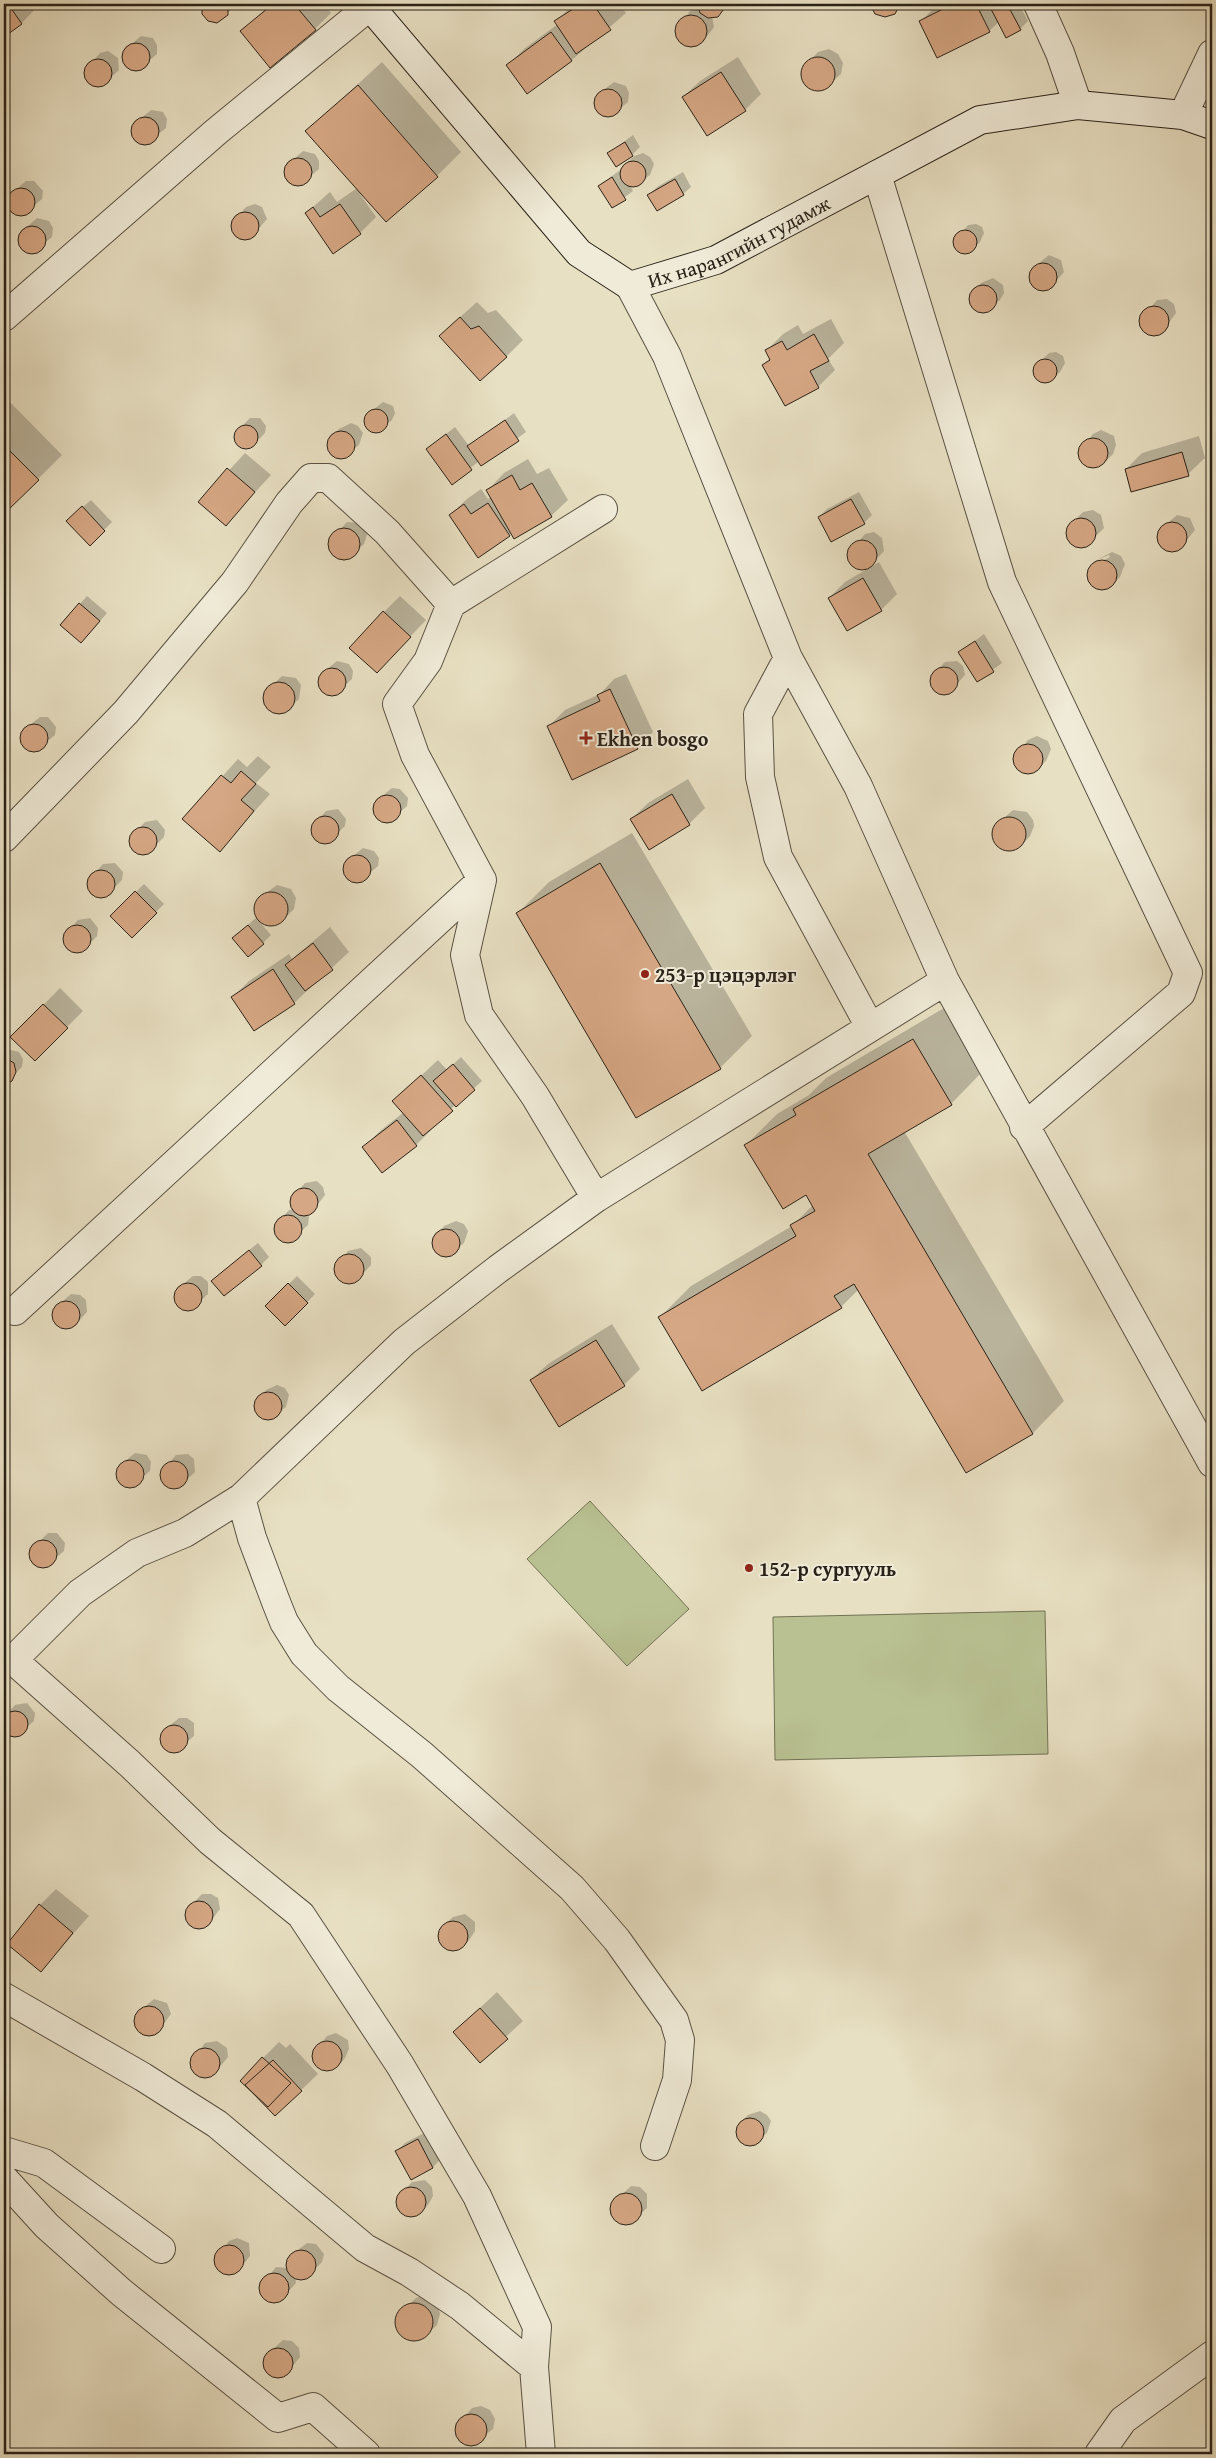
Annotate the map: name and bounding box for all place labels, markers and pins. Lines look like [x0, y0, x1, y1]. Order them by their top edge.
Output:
place label: Ekhen bosgo [597, 724, 709, 753]
marker: Ekhen bosgo [579, 731, 593, 745]
place label: 253-р цэцэрлэг [655, 960, 796, 989]
marker: 253-р цэцэрлэг [639, 968, 651, 980]
place label: 152-р сургууль [759, 1554, 896, 1583]
marker: 152-р сургууль [743, 1562, 755, 1574]

